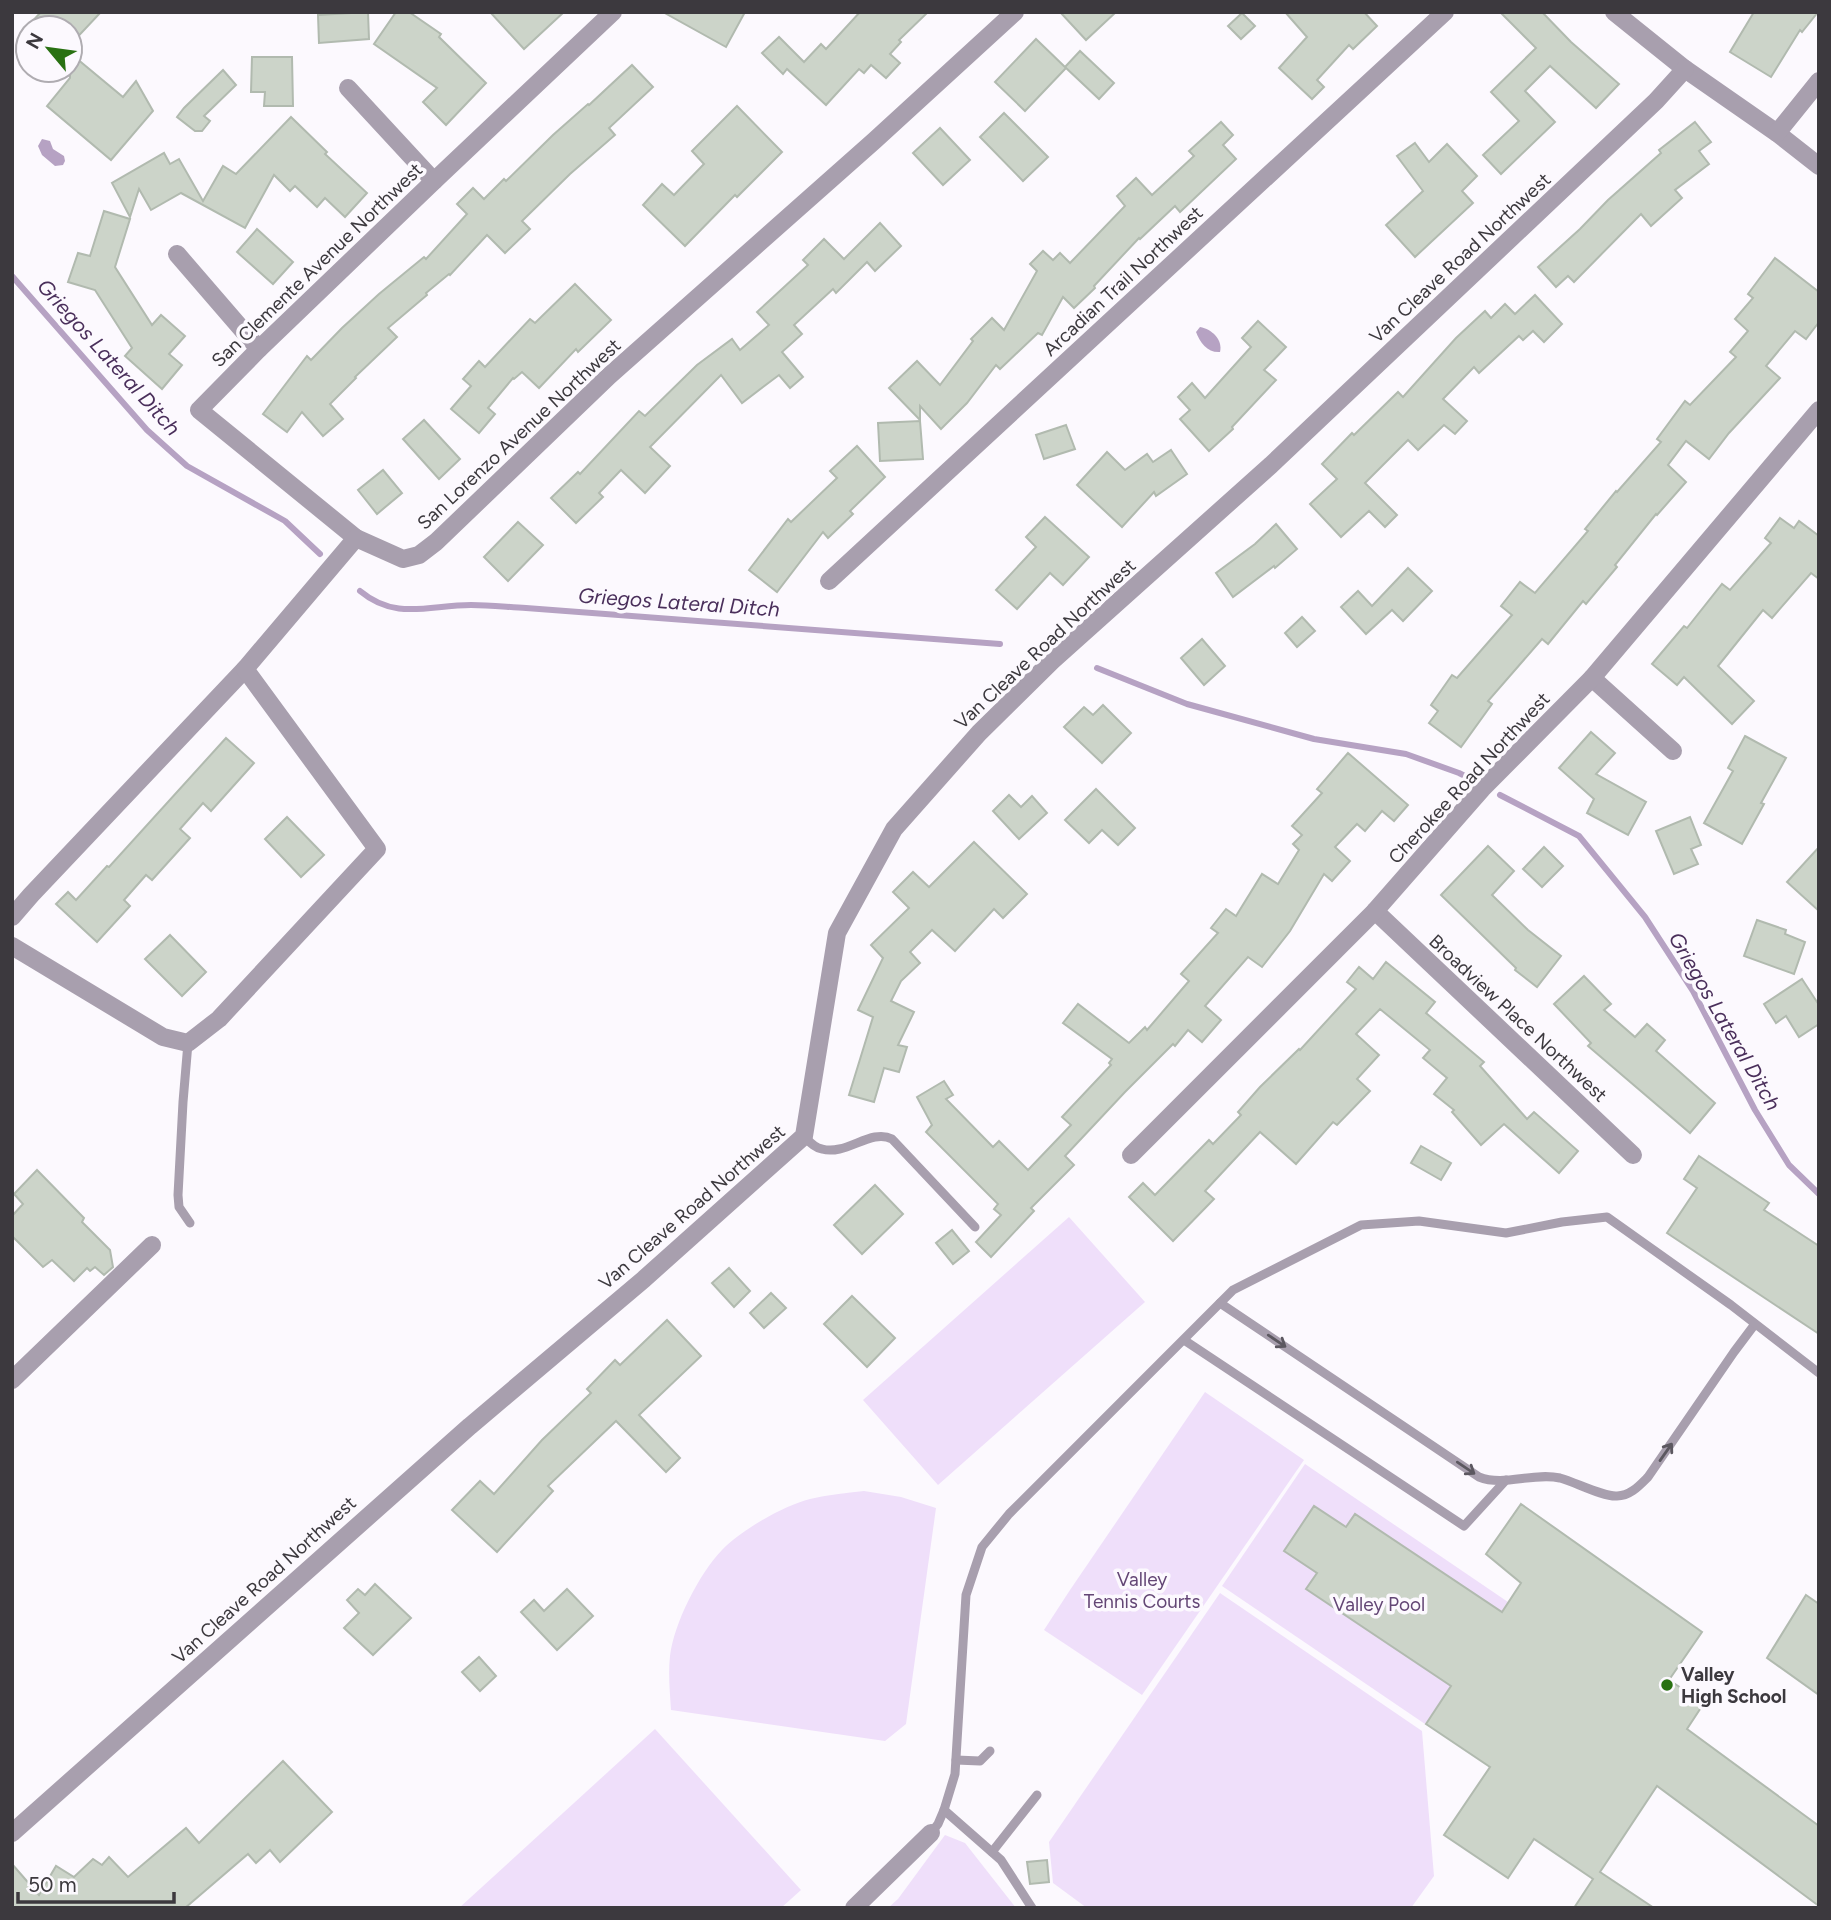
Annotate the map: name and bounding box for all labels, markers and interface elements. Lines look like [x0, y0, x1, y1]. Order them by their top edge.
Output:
north arrow [14, 14, 84, 84]
text: N [21, 29, 48, 53]
street label: San Clemente Avenue Northwest [207, 158, 427, 372]
street label: Van Cleave Road Northwest [1365, 168, 1555, 348]
street label: Arcadian Trail Northwest [1038, 201, 1208, 361]
water label: Griegos Lateral Ditch [32, 274, 186, 441]
street label: San Lorenzo Avenue Northwest [412, 334, 626, 534]
street label: Van Cleave Road Northwest [950, 554, 1140, 734]
water label: Griegos Lateral Ditch [578, 582, 781, 622]
street label: Cherokee Road Northwest [1384, 688, 1554, 868]
water label: Griegos Lateral Ditch [1664, 927, 1786, 1115]
street label: Broadview Place Northwest [1424, 929, 1612, 1107]
street label: Van Cleave Road Northwest [594, 1120, 790, 1294]
one-way arrow [1267, 1334, 1286, 1349]
one-way arrow [1659, 1443, 1673, 1462]
one-way arrow [1456, 1461, 1475, 1476]
street label: Van Cleave Road Northwest [167, 1491, 361, 1669]
park label: Valley Tennis Courts [1084, 1568, 1200, 1613]
park label: Valley Pool [1333, 1593, 1425, 1616]
place label: Valley High School [1681, 1663, 1787, 1708]
marker: Valley High School [1659, 1677, 1675, 1693]
scale bar [18, 1860, 173, 1904]
text: 50 m [28, 1872, 77, 1897]

